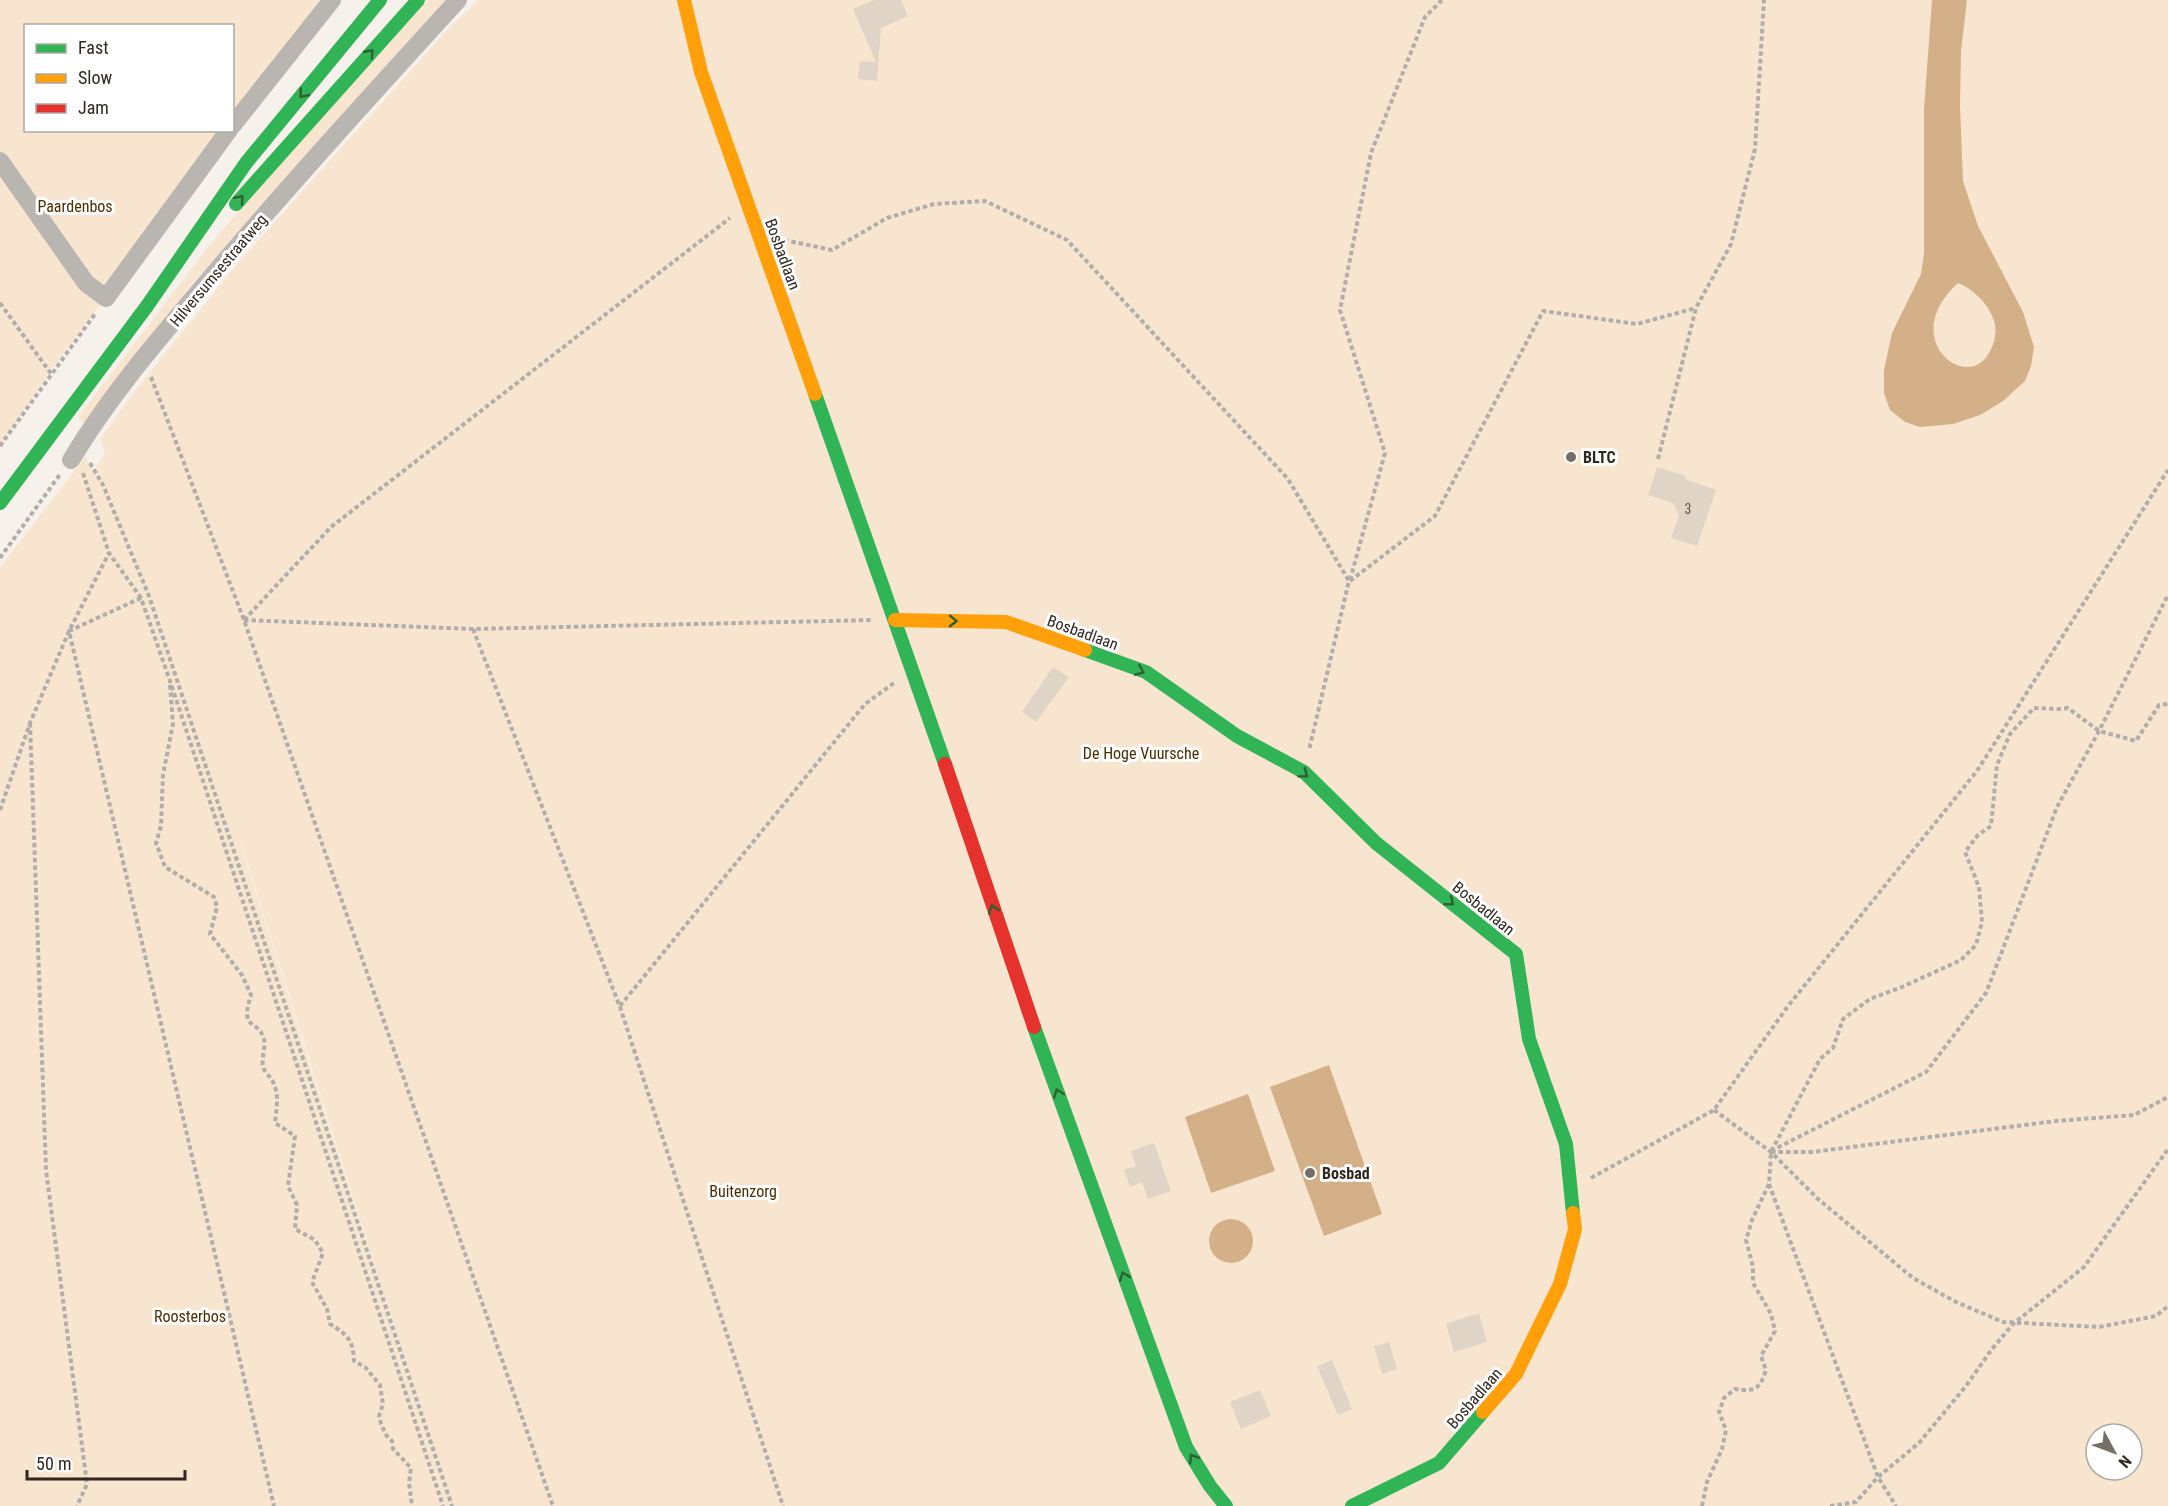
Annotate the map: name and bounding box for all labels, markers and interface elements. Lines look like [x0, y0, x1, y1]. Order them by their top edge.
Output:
legend [24, 24, 234, 132]
text: Fast [78, 37, 109, 58]
one-way arrow [363, 50, 374, 60]
text: Slow [78, 67, 113, 88]
one-way arrow [299, 87, 310, 98]
text: Jam [78, 97, 109, 118]
one-way arrow [233, 195, 244, 206]
park label: Paardenbos [37, 197, 113, 216]
street label: Hilversumsestraatweg [166, 210, 271, 330]
street label: Bosbadlaan [761, 216, 804, 292]
place label: BLTC [1583, 448, 1616, 467]
marker: BLTC [1564, 450, 1578, 464]
house number: 3 [1685, 501, 1691, 517]
street label: Bosbadlaan [1045, 611, 1121, 654]
one-way arrow [949, 614, 958, 627]
one-way arrow [1133, 663, 1144, 675]
park label: De Hoge Vuursche [1083, 744, 1199, 763]
one-way arrow [1297, 767, 1308, 778]
street label: Bosbadlaan [1449, 878, 1519, 939]
one-way arrow [1444, 895, 1455, 906]
one-way arrow [987, 904, 1000, 915]
one-way arrow [1052, 1088, 1065, 1099]
place label: Bosbad [1322, 1164, 1370, 1183]
marker: Bosbad [1303, 1166, 1317, 1180]
park label: Buitenzorg [709, 1182, 777, 1201]
one-way arrow [1119, 1271, 1131, 1282]
park label: Roosterbos [154, 1307, 226, 1326]
street label: Bosbadlaan [1443, 1364, 1506, 1433]
north arrow [2084, 1422, 2144, 1482]
scale bar [27, 1443, 184, 1481]
text: N [2115, 1452, 2135, 1471]
text: 50 m [36, 1453, 71, 1474]
one-way arrow [1188, 1454, 1200, 1464]

